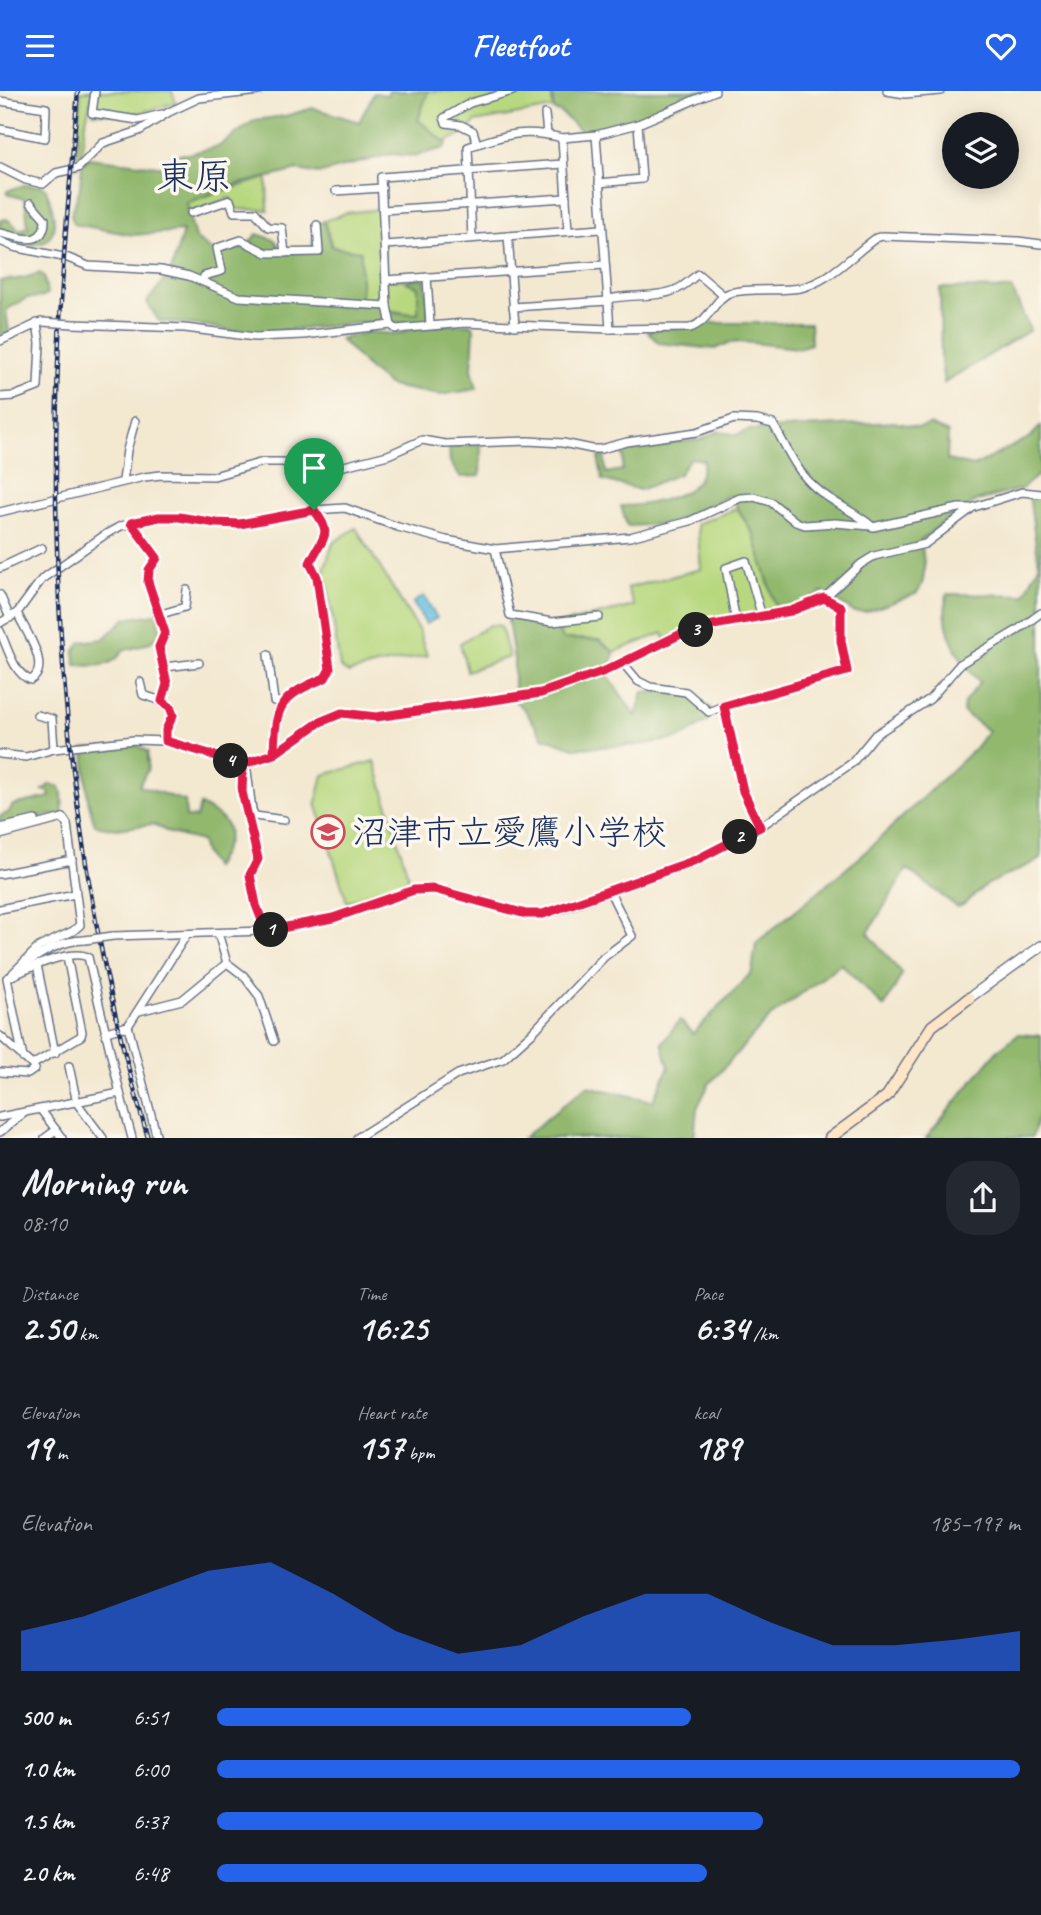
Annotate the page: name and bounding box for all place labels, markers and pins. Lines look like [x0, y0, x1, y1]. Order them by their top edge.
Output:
pin [284, 438, 344, 510]
pin: 3 [678, 613, 714, 647]
pin: 4 [214, 743, 248, 779]
place label: 沼津市立愛鷹小学校 [352, 810, 667, 855]
school or university icon: 沼津市立愛鷹小学校 [309, 813, 347, 851]
pin: 2 [722, 819, 758, 855]
pin: 1 [254, 913, 288, 947]

